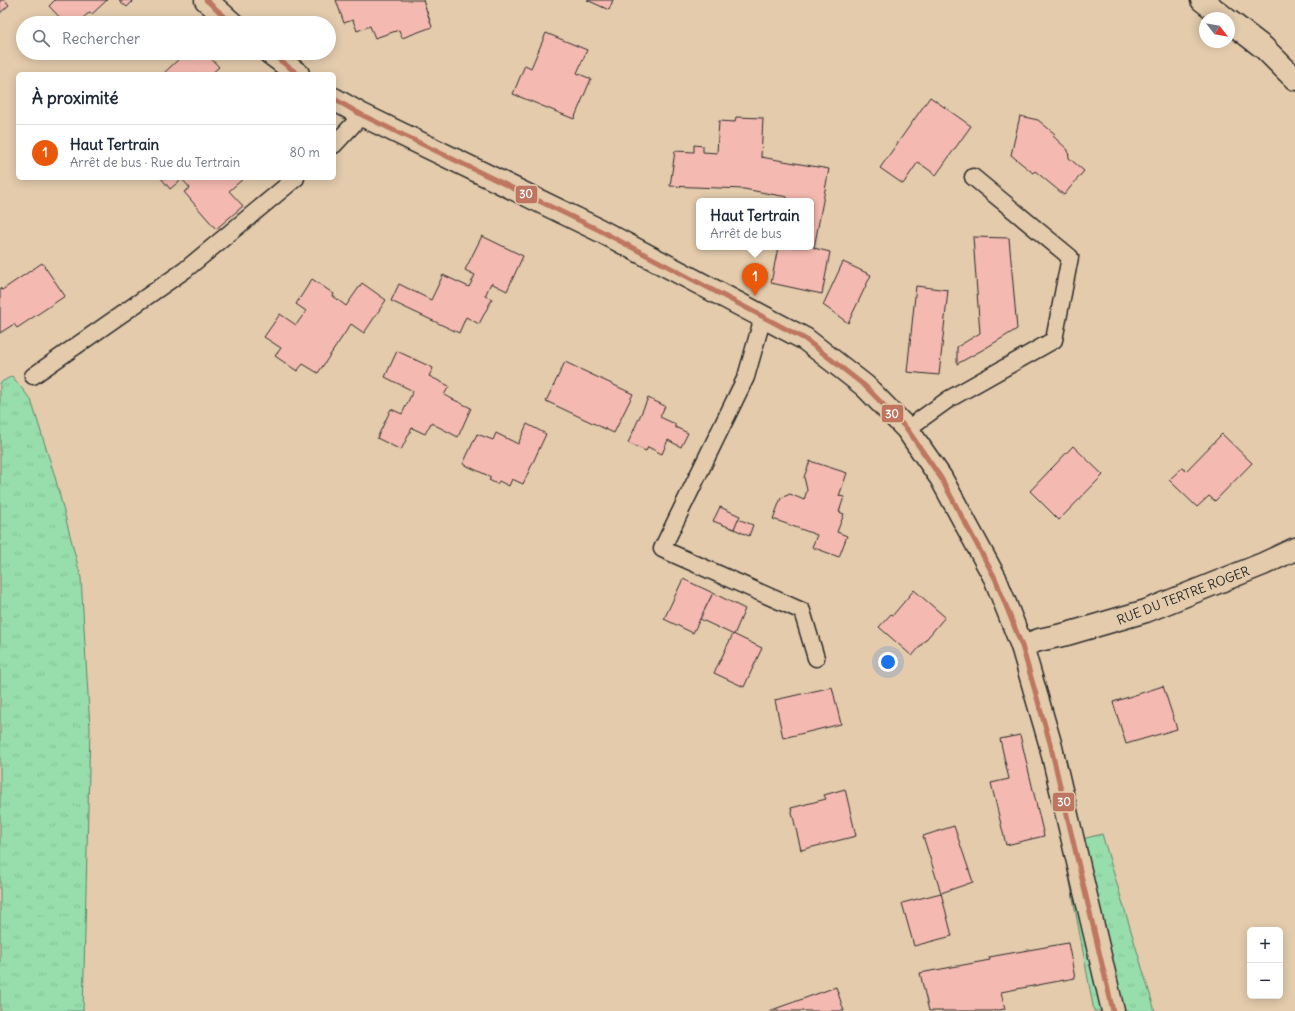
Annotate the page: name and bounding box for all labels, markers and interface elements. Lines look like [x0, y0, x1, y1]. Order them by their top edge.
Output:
north arrow [1199, 12, 1235, 48]
search box [16, 16, 336, 60]
icon: search [30, 27, 52, 49]
text: Rechercher [62, 29, 140, 48]
text: À proximité [32, 87, 118, 109]
text: Haut Tertrain [70, 135, 159, 154]
text: 1 [42, 144, 48, 161]
text: 80 m [289, 144, 320, 161]
text: Arrêt de bus · Rue du Tertrain [70, 154, 240, 171]
line badge: 30 [515, 185, 538, 204]
text: 30 [519, 187, 533, 201]
popup [696, 198, 814, 250]
text: Haut Tertrain [710, 206, 800, 225]
text: Arrêt de bus [710, 225, 782, 242]
pin: 1 [742, 263, 768, 296]
line badge: 30 [881, 404, 904, 423]
text: 30 [885, 407, 899, 421]
street label: RUE DU TERTRE ROGER [1114, 562, 1252, 629]
your location [878, 652, 898, 672]
line badge: 30 [1052, 792, 1075, 812]
text: 30 [1057, 795, 1071, 809]
map controls [1247, 927, 1283, 999]
button: + [1247, 927, 1283, 963]
button: − [1247, 963, 1283, 999]

